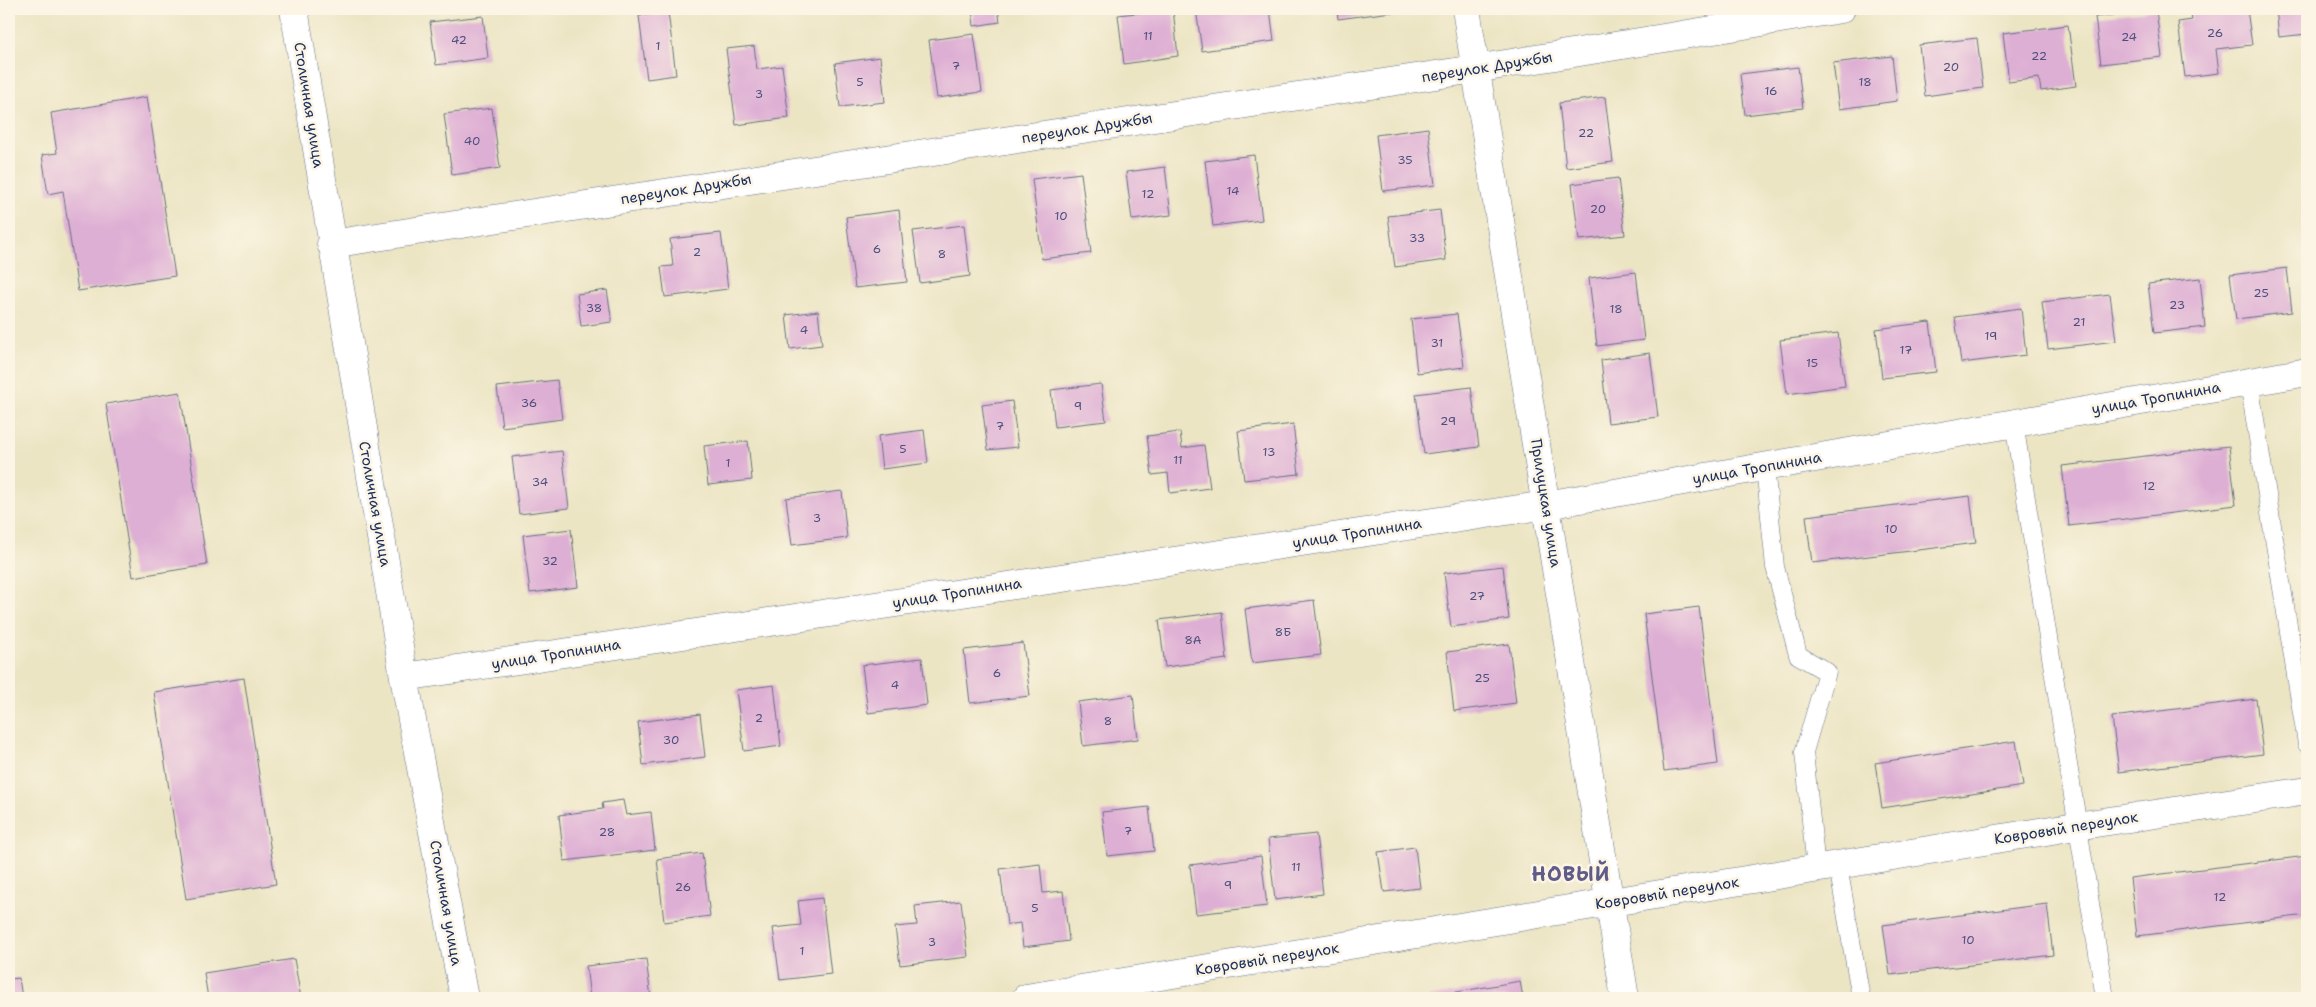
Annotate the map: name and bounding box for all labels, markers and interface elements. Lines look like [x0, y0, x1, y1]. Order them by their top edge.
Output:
house number: 26 [2207, 25, 2223, 41]
house number: 11 [1143, 28, 1153, 44]
house number: 24 [2121, 29, 2137, 45]
house number: 42 [451, 32, 467, 48]
house number: 1 [655, 38, 661, 54]
street label: Столичная улица [289, 41, 329, 170]
street label: переулок Дружбы [1420, 47, 1554, 87]
house number: 22 [2031, 48, 2047, 64]
house number: 7 [952, 58, 960, 74]
house number: 20 [1943, 59, 1959, 75]
house number: 5 [856, 74, 864, 90]
house number: 18 [1858, 74, 1872, 90]
house number: 16 [1764, 83, 1778, 99]
house number: 3 [755, 86, 763, 102]
street label: переулок Дружбы [1020, 108, 1154, 148]
house number: 22 [1578, 125, 1594, 141]
house number: 40 [464, 133, 480, 149]
house number: 35 [1397, 152, 1413, 168]
street label: переулок Дружбы [619, 169, 753, 209]
house number: 14 [1227, 183, 1239, 199]
house number: 12 [1142, 186, 1154, 202]
house number: 20 [1590, 201, 1606, 217]
house number: 10 [1054, 208, 1068, 224]
house number: 33 [1409, 230, 1425, 246]
house number: 6 [873, 241, 881, 257]
house number: 2 [693, 244, 701, 260]
house number: 8 [938, 246, 946, 262]
house number: 25 [2253, 285, 2269, 301]
house number: 23 [2169, 297, 2185, 313]
house number: 38 [586, 300, 602, 316]
house number: 18 [1609, 301, 1623, 317]
house number: 21 [2073, 314, 2085, 330]
house number: 4 [800, 322, 808, 338]
house number: 19 [1985, 328, 1997, 344]
house number: 31 [1431, 335, 1443, 351]
house number: 17 [1900, 342, 1912, 358]
house number: 15 [1806, 355, 1818, 371]
street label: улица Тропинина [2090, 377, 2223, 419]
house number: 36 [521, 395, 537, 411]
house number: 9 [1074, 398, 1082, 414]
house number: 29 [1440, 413, 1456, 429]
house number: 7 [996, 418, 1004, 434]
street label: Прилуцкая улица [1526, 437, 1566, 569]
street label: Столичная улица [354, 440, 396, 569]
house number: 5 [899, 441, 907, 457]
house number: 13 [1263, 444, 1275, 460]
street label: улица Тропинина [1691, 447, 1824, 489]
house number: 11 [1173, 452, 1183, 468]
house number: 1 [725, 455, 731, 471]
house number: 34 [532, 474, 548, 490]
house number: 12 [2143, 478, 2155, 494]
house number: 3 [813, 510, 821, 526]
street label: улица Тропинина [1291, 513, 1424, 553]
house number: 10 [1884, 521, 1898, 537]
house number: 32 [542, 553, 558, 569]
street label: улица Тропинина [891, 573, 1024, 613]
house number: 27 [1469, 588, 1485, 604]
house number: 8Б [1275, 624, 1291, 640]
house number: 8А [1184, 632, 1202, 648]
street label: улица Тропинина [490, 634, 623, 674]
house number: 6 [993, 665, 1001, 681]
house number: 25 [1474, 670, 1490, 686]
house number: 4 [891, 677, 899, 693]
house number: 2 [755, 710, 763, 726]
house number: 8 [1104, 713, 1112, 729]
house number: 30 [663, 732, 679, 748]
street label: Ковровый переулок [1993, 807, 2139, 849]
house number: 7 [1124, 823, 1132, 839]
house number: 28 [599, 824, 615, 840]
street label: Столичная улица [425, 839, 467, 968]
house number: 11 [1291, 859, 1301, 875]
district label: НОВЫЙ [1532, 860, 1610, 887]
street label: Ковровый переулок [1594, 872, 1740, 914]
house number: 9 [1224, 877, 1232, 893]
house number: 26 [675, 879, 691, 895]
house number: 12 [2214, 889, 2226, 905]
house number: 5 [1031, 900, 1039, 916]
house number: 10 [1961, 932, 1975, 948]
house number: 3 [928, 934, 936, 950]
street label: Ковровый переулок [1194, 938, 1340, 980]
house number: 1 [799, 943, 805, 959]

